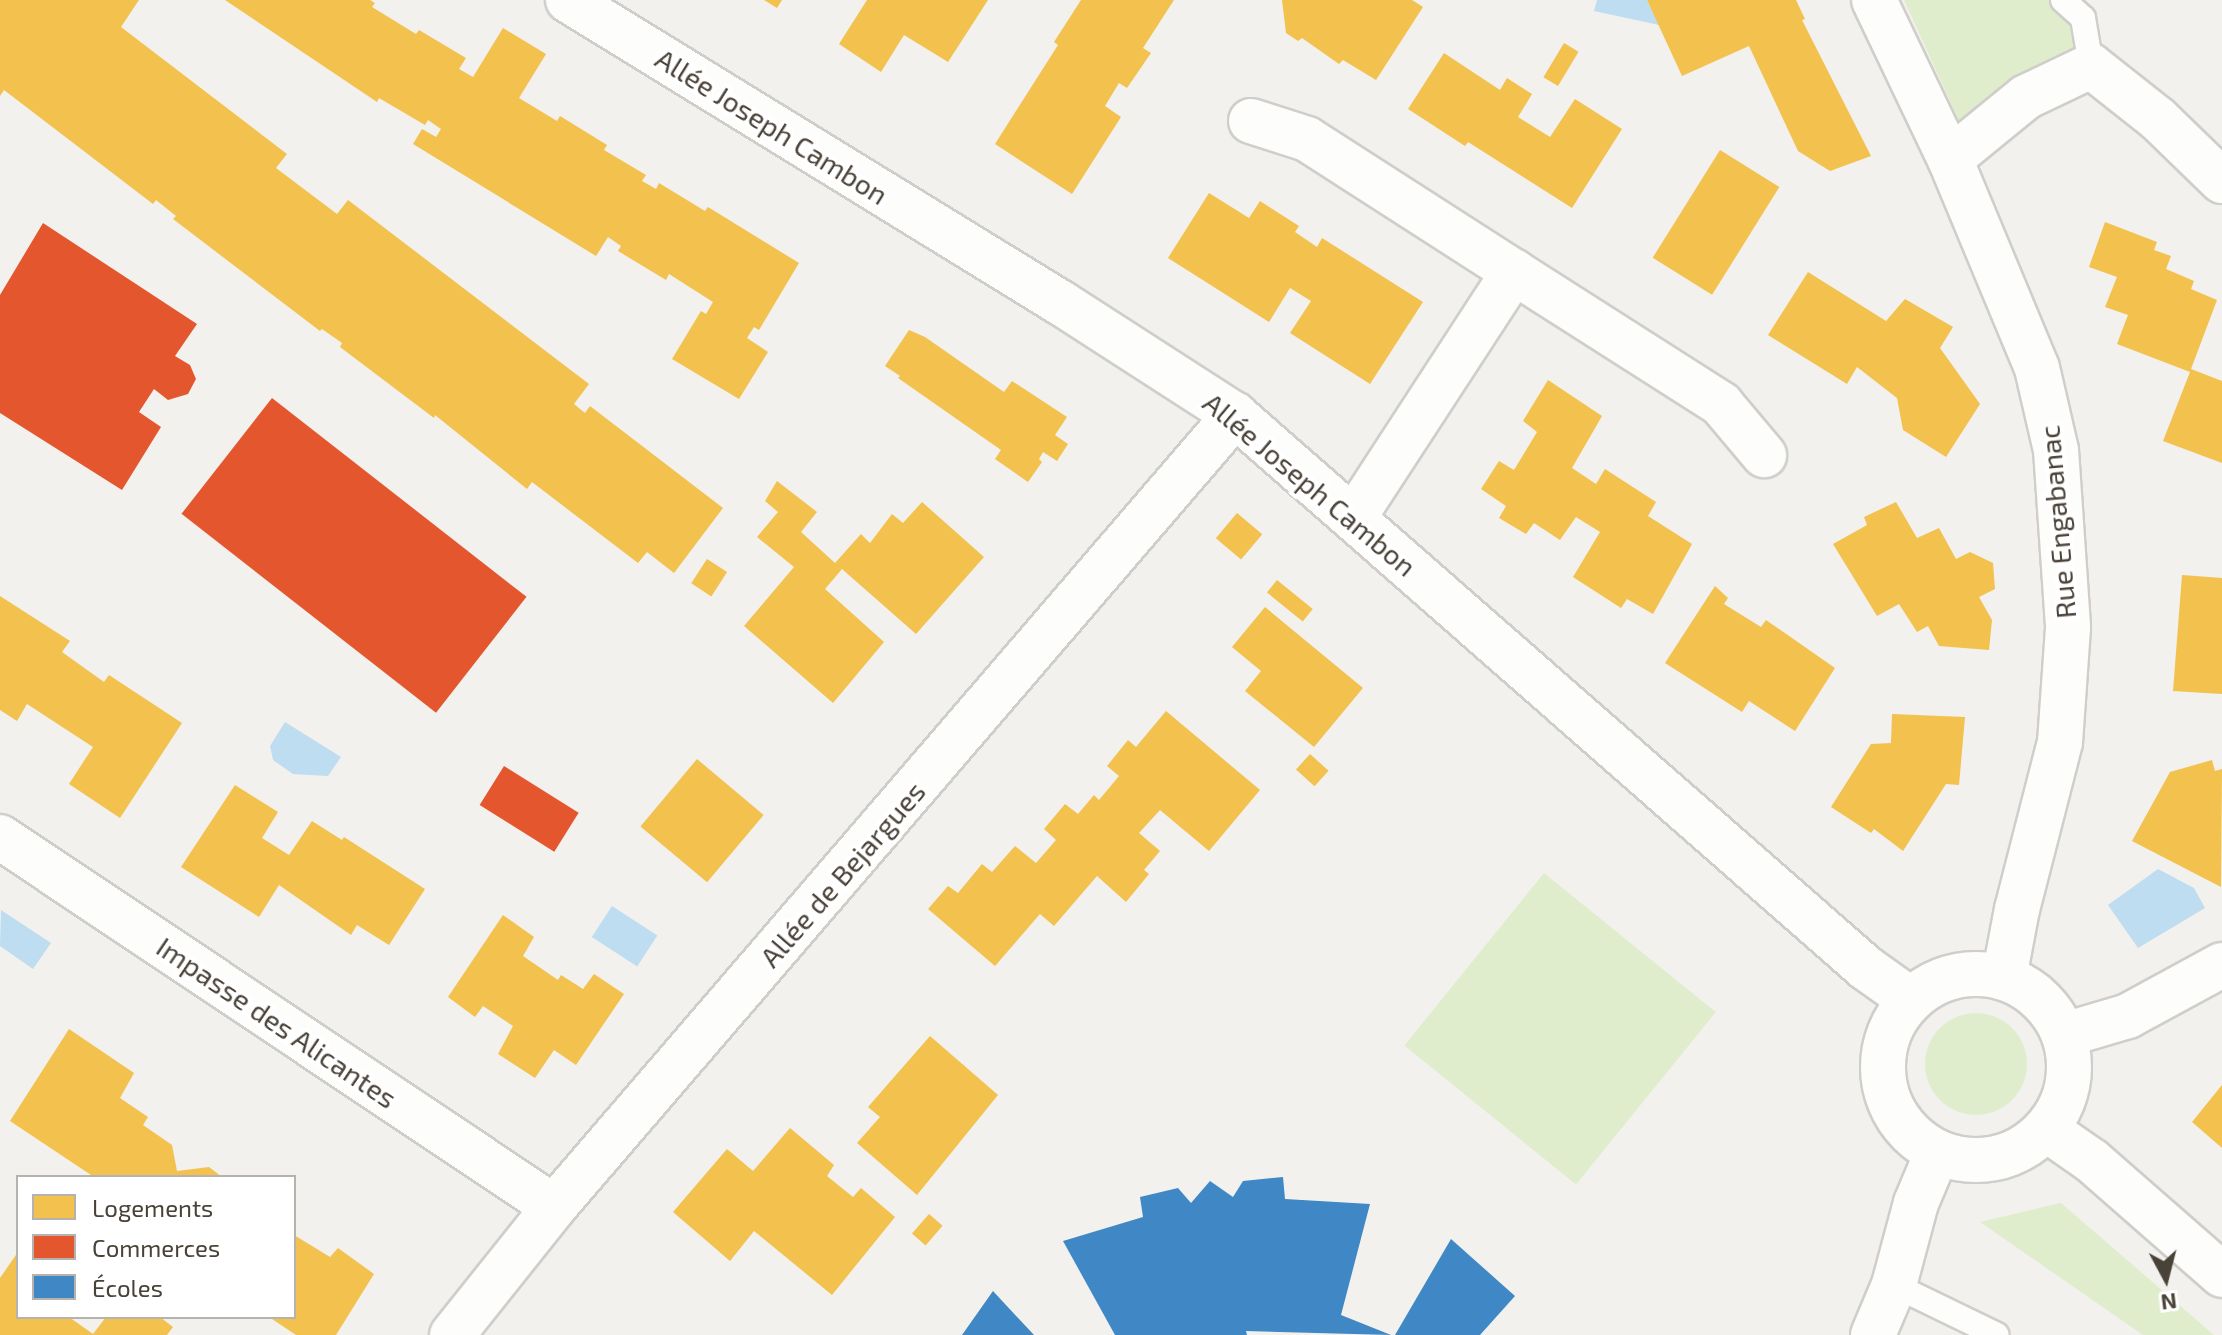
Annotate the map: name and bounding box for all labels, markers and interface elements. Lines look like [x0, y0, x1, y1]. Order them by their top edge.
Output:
street label: Allée Joseph Cambon [650, 41, 894, 211]
street label: Allée Joseph Cambon [1197, 385, 1423, 583]
street label: Rue Engabanac [2032, 424, 2082, 620]
street label: Allée de Bejargues [752, 775, 932, 973]
street label: Impasse des Alicantes [150, 929, 404, 1115]
legend [16, 1175, 296, 1319]
text: Logements [92, 1193, 213, 1222]
text: Commerces [92, 1233, 220, 1262]
north arrow [2126, 1239, 2206, 1319]
text: Écoles [92, 1273, 163, 1302]
text: N [2159, 1289, 2178, 1317]

